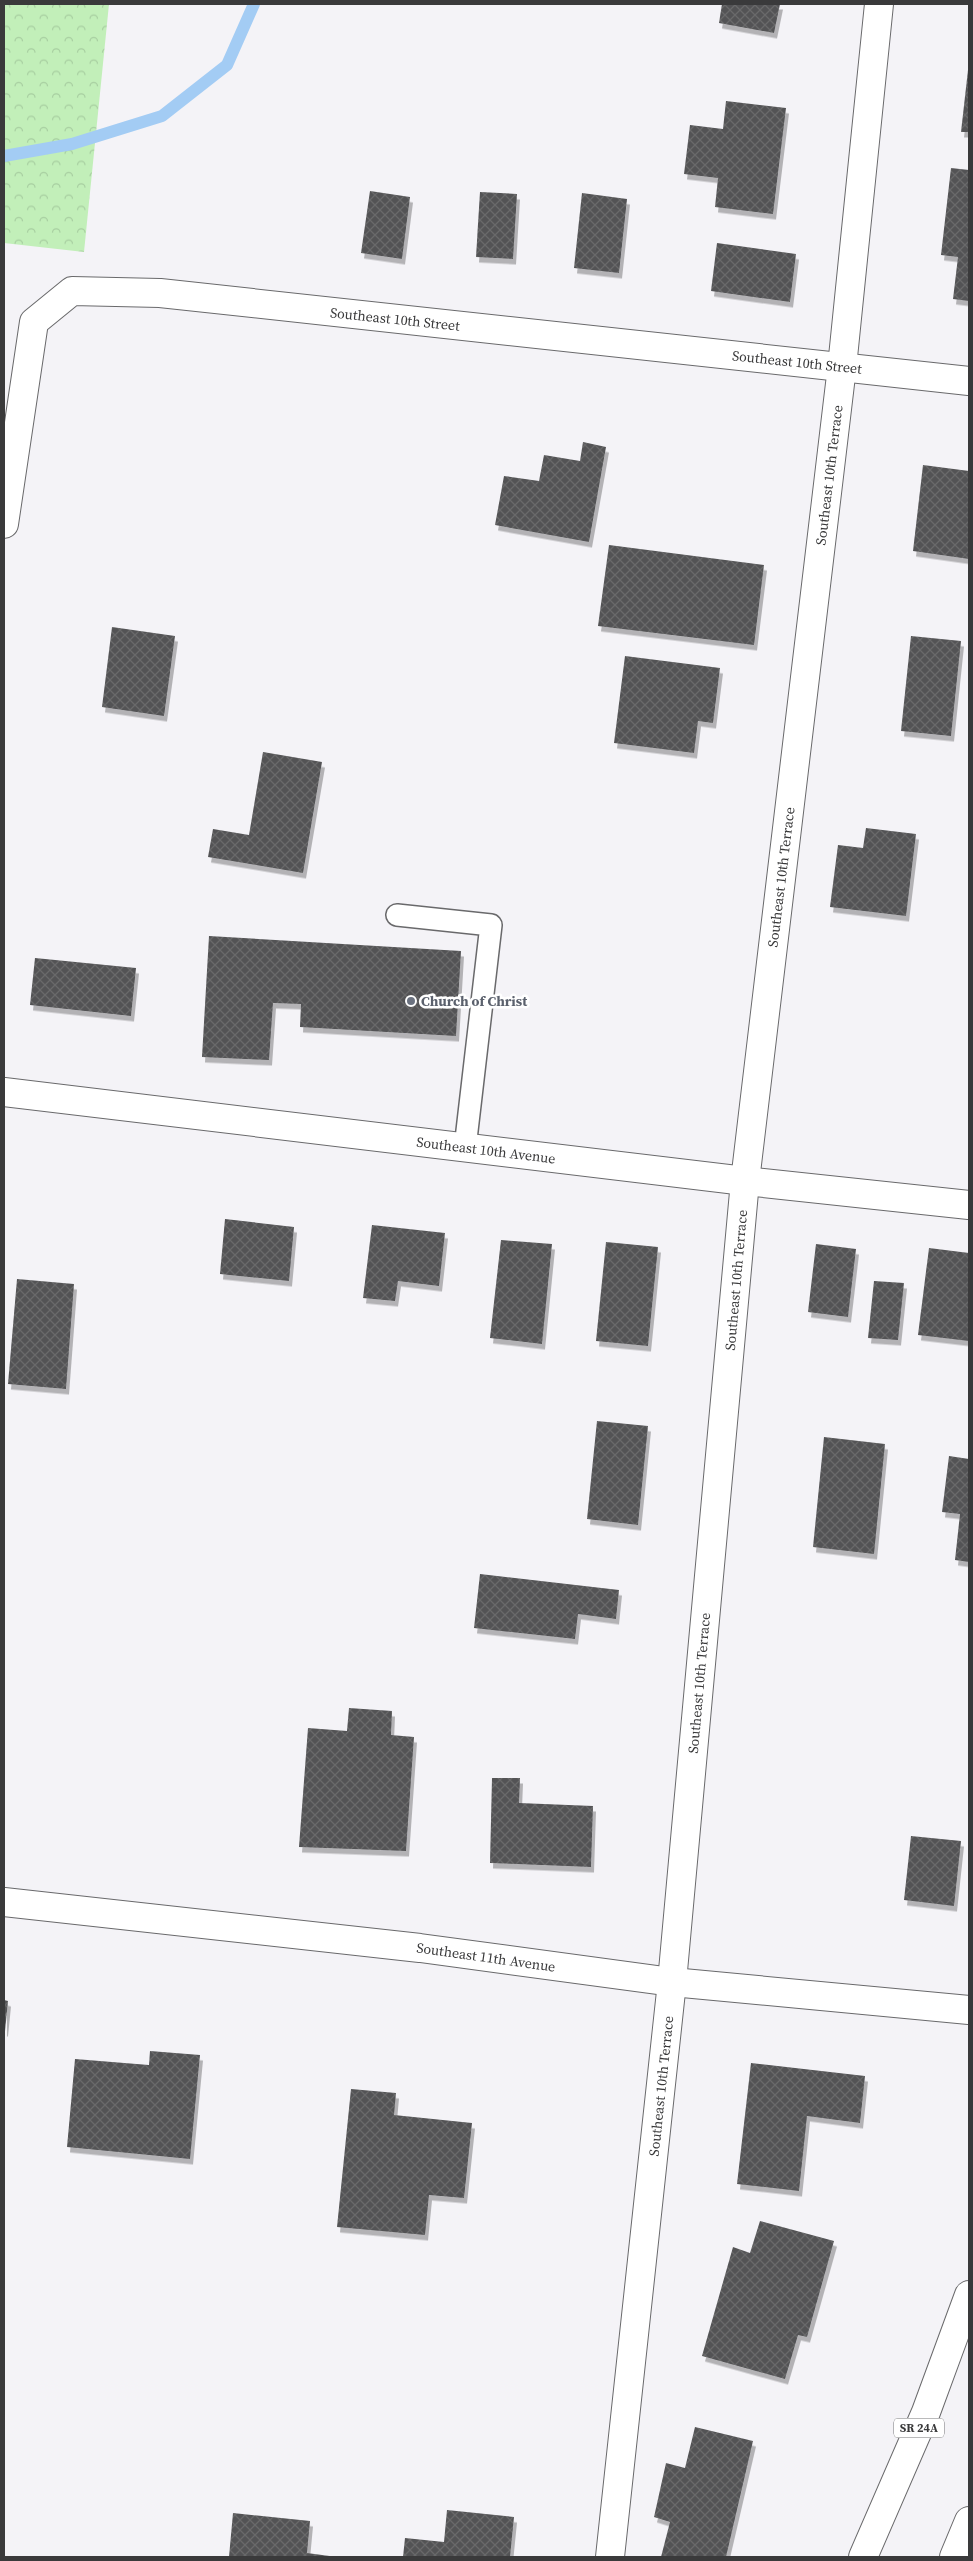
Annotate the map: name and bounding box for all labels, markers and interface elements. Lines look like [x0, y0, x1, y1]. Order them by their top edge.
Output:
street label: Southeast 10th Street [329, 302, 461, 336]
street label: Southeast 10th Street [731, 345, 863, 379]
street label: Southeast 10th Terrace [810, 404, 848, 546]
street label: Southeast 10th Terrace [762, 806, 800, 948]
place label: Church of Christ [421, 991, 528, 1011]
marker: Church of Christ [405, 995, 417, 1007]
street label: Southeast 10th Avenue [415, 1132, 557, 1168]
street label: Southeast 10th Terrace [720, 1209, 752, 1351]
street label: Southeast 10th Terrace [683, 1612, 715, 1754]
street label: Southeast 11th Avenue [415, 1937, 557, 1977]
street label: Southeast 10th Terrace [644, 2015, 678, 2157]
road number: SR 24A [894, 2418, 944, 2438]

